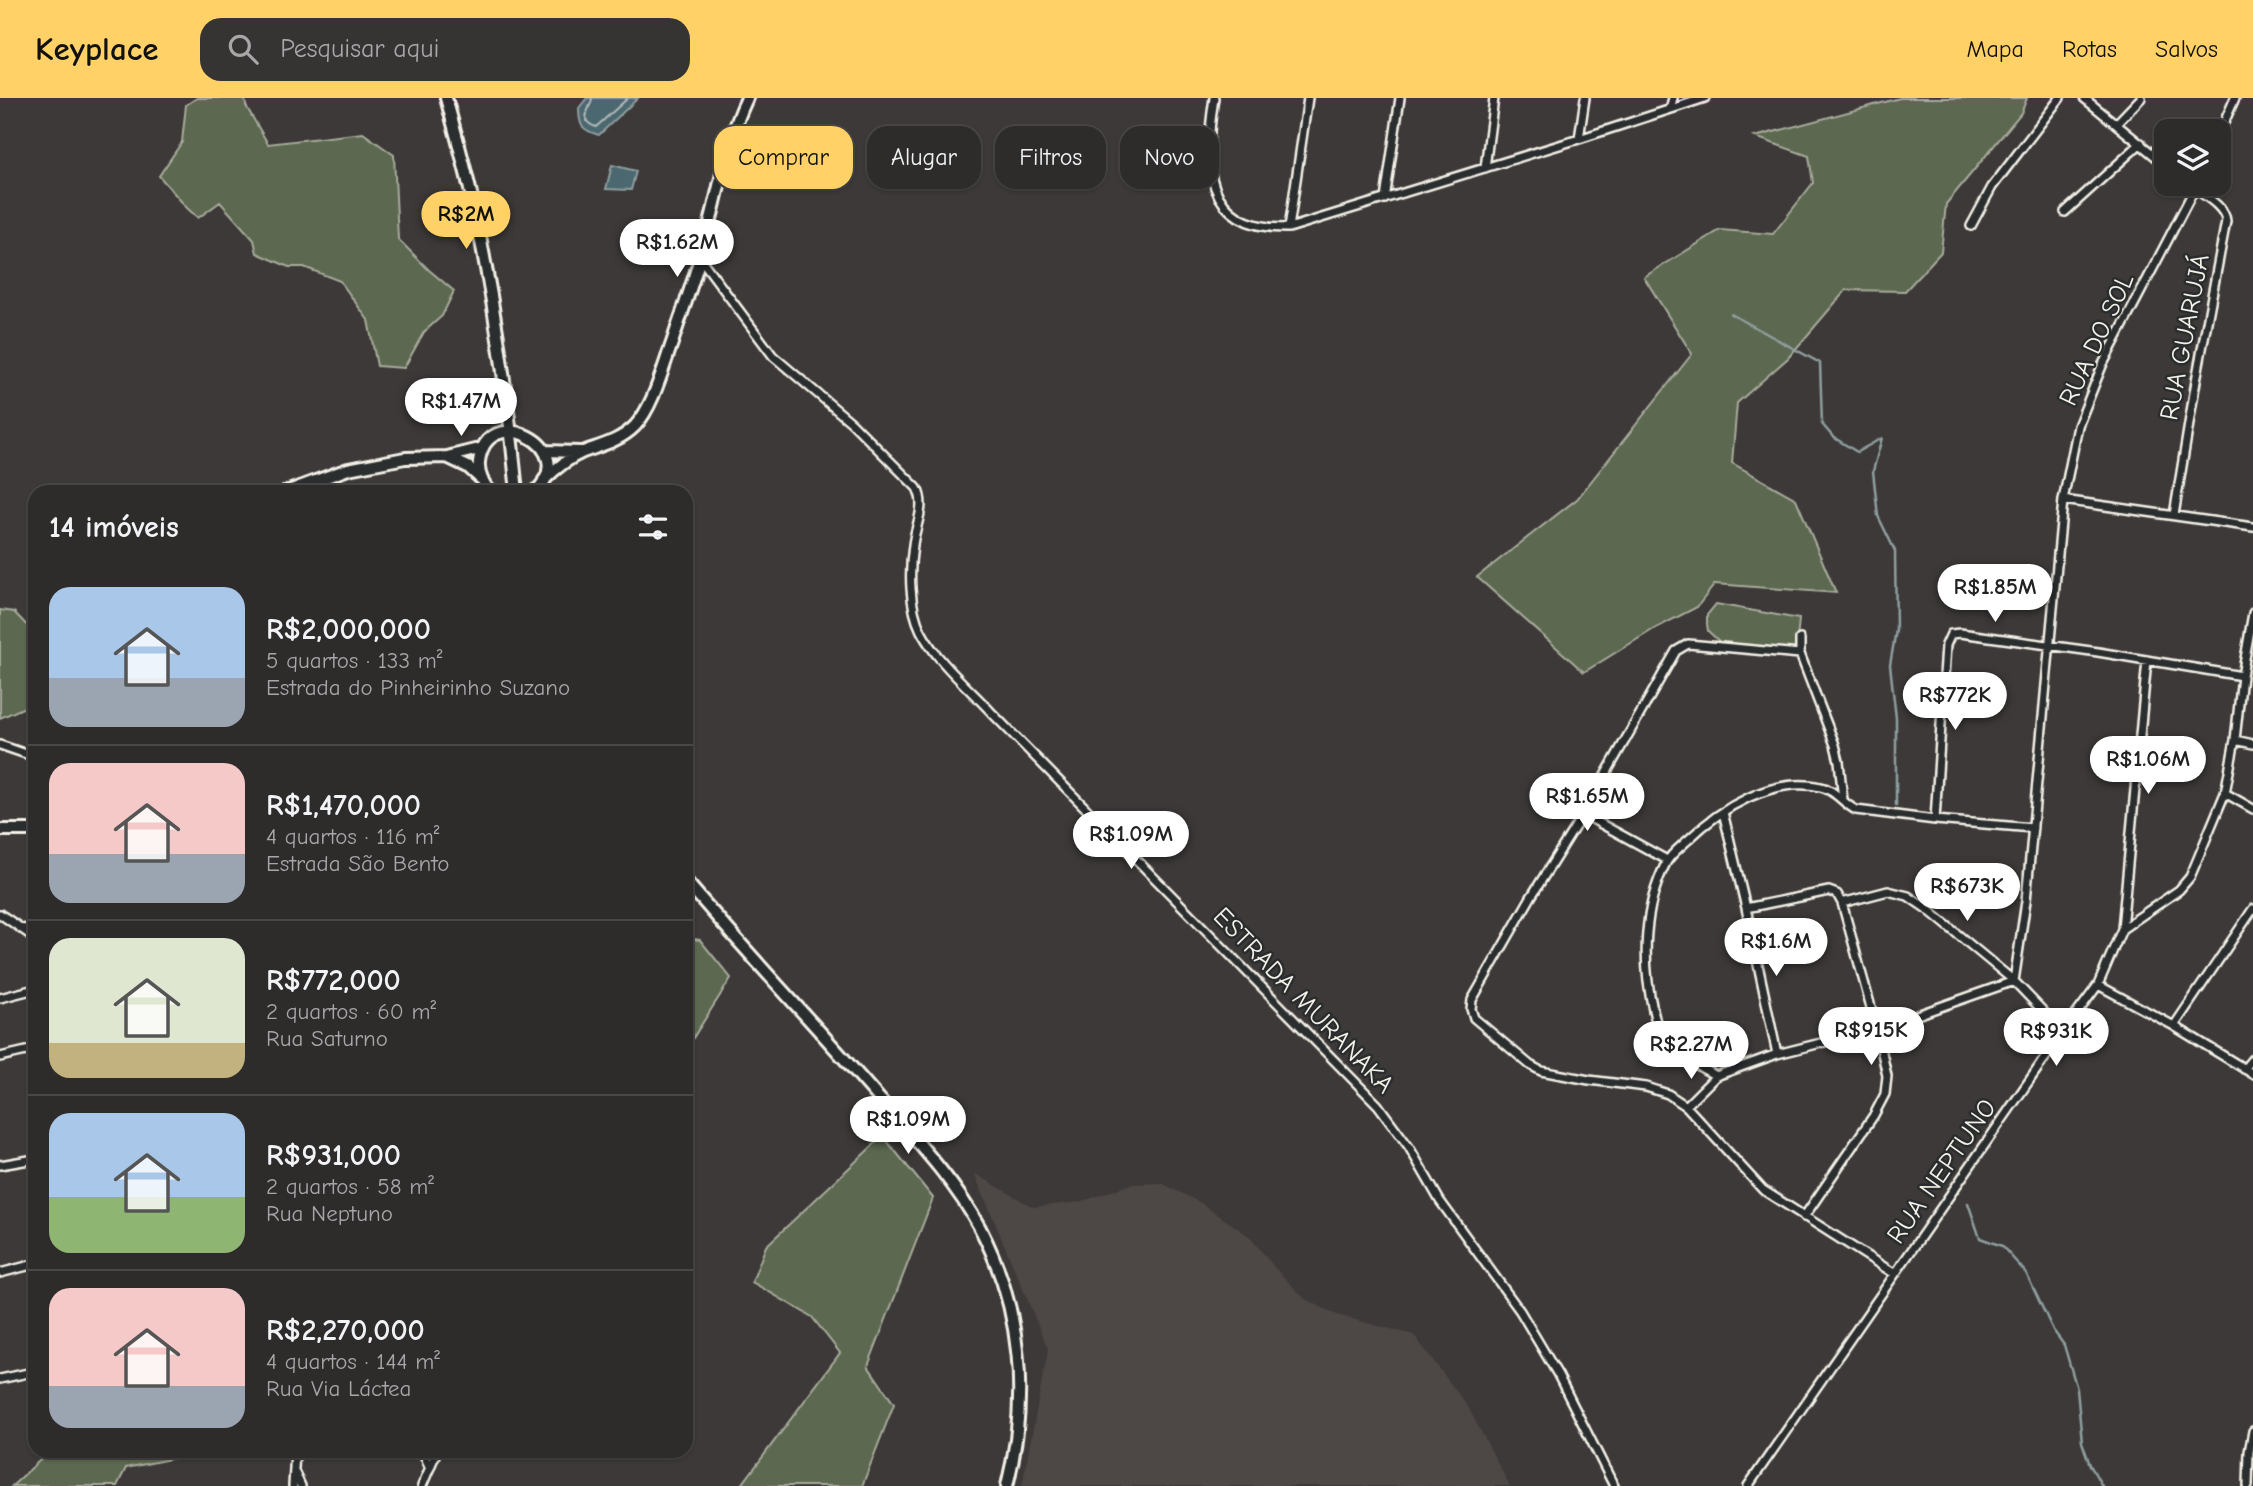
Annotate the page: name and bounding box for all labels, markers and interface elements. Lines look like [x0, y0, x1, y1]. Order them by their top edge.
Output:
search box [200, 18, 690, 81]
text: Keyplace [35, 30, 158, 68]
icon: search [224, 30, 262, 68]
text: Pesquisar aqui [280, 34, 439, 64]
text: Mapa [1966, 35, 2024, 63]
text: Rotas [2062, 35, 2117, 63]
text: Salvos [2155, 35, 2218, 63]
map controls [2154, 119, 2231, 196]
button: layers [2154, 119, 2231, 196]
chip: Comprar [714, 126, 853, 189]
chip: Alugar [867, 126, 981, 189]
chip: Filtros [995, 126, 1106, 189]
chip: Novo [1120, 126, 1219, 189]
pin: R$2M [425, 192, 507, 251]
text: R$2M [437, 200, 495, 227]
pin: R$1.62M [612, 220, 742, 279]
text: R$1.62M [636, 228, 718, 255]
street label: RUA GUARUJÁ [2153, 251, 2216, 423]
street label: RUA DO SOL [2053, 268, 2141, 410]
pin: R$1.47M [396, 378, 526, 438]
text: R$1.47M [421, 387, 501, 414]
icon: filters [634, 508, 672, 546]
text: 14 imóveis [49, 510, 179, 545]
pin: R$1.85M [1930, 564, 2060, 624]
text: R$1.85M [1954, 573, 2036, 600]
text: R$2,000,000 [266, 612, 431, 647]
icon: home [105, 615, 189, 699]
text: 5 quartos · 133 m² [266, 647, 442, 674]
pin: R$772K [1898, 672, 2012, 732]
text: Estrada do Pinheirinho Suzano [266, 674, 570, 701]
text: R$772K [1919, 681, 1991, 708]
pin: R$1.06M [2083, 736, 2213, 796]
text: R$1.06M [2106, 745, 2190, 772]
pin: R$1.65M [1522, 774, 1652, 833]
text: R$1.65M [1545, 782, 1629, 809]
text: R$1,470,000 [266, 788, 421, 823]
icon: home [105, 791, 189, 875]
pin: R$1.09M [1066, 812, 1196, 871]
text: R$1.09M [1089, 820, 1173, 847]
text: 4 quartos · 116 m² [266, 823, 439, 850]
text: Estrada São Bento [266, 850, 449, 877]
pin: R$673K [1910, 864, 2024, 923]
text: R$673K [1930, 872, 2004, 899]
street label: ESTRADA MURANAKA [1207, 902, 1400, 1100]
pin: R$1.6M [1719, 918, 1833, 978]
text: R$1.6M [1740, 927, 1812, 954]
text: R$772,000 [266, 963, 401, 998]
icon: home [105, 966, 189, 1050]
text: 2 quartos · 60 m² [266, 998, 436, 1025]
pin: R$915K [1814, 1007, 1928, 1067]
pin: R$931K [1999, 1009, 2113, 1068]
text: R$915K [1834, 1016, 1908, 1043]
text: R$931K [2020, 1017, 2092, 1044]
pin: R$2.27M [1626, 1021, 1756, 1081]
text: Rua Saturno [266, 1025, 388, 1052]
text: R$2.27M [1650, 1030, 1732, 1057]
street label: RUA NEPTUNO [1881, 1094, 2003, 1250]
pin: R$1.09M [843, 1096, 973, 1156]
text: R$1.09M [866, 1105, 950, 1132]
text: R$931,000 [266, 1138, 401, 1173]
icon: home [105, 1141, 189, 1225]
text: 2 quartos · 58 m² [266, 1173, 434, 1200]
text: Rua Neptuno [266, 1200, 393, 1227]
text: R$2,270,000 [266, 1313, 425, 1348]
icon: home [105, 1316, 189, 1400]
text: 4 quartos · 144 m² [266, 1348, 440, 1375]
text: Rua Via Láctea [266, 1375, 411, 1402]

